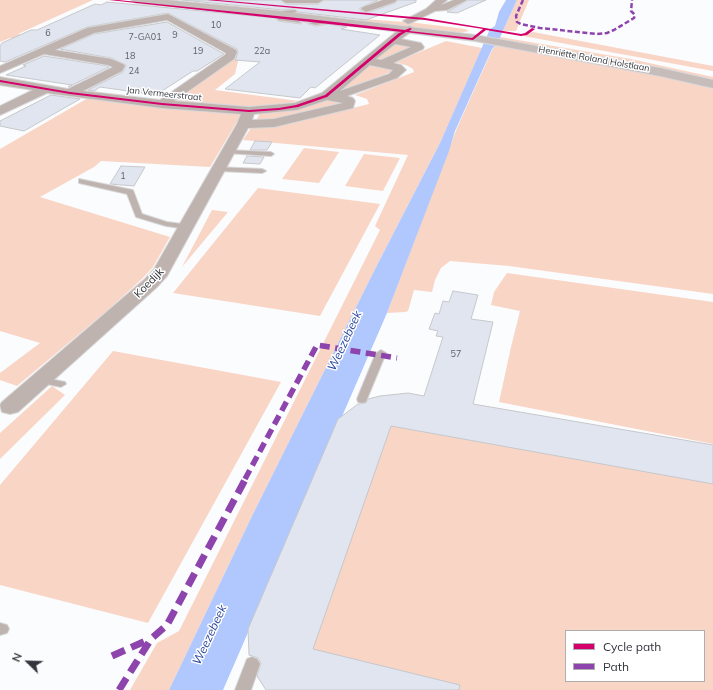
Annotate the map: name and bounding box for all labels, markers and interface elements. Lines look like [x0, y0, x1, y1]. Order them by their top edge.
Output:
house number: 10 [211, 20, 221, 30]
house number: 6 [45, 28, 51, 38]
house number: 9 [172, 30, 178, 40]
house number: 7-GA01 [128, 32, 162, 42]
street label: Henriëtte Roland Holstlaan [538, 44, 650, 74]
house number: 19 [193, 46, 203, 56]
house number: 22a [254, 46, 270, 56]
house number: 18 [125, 51, 135, 61]
house number: 24 [129, 66, 139, 76]
street label: Jan Vermeerstraat [126, 85, 202, 103]
house number: 1 [120, 171, 126, 181]
street label: Koedijk [132, 265, 166, 301]
water label: Weezebeek [325, 309, 365, 373]
house number: 57 [451, 349, 461, 359]
water label: Weezebeek [190, 603, 230, 667]
legend [565, 630, 705, 682]
text: Cycle path [603, 639, 661, 654]
north arrow [8, 642, 48, 682]
text: N [9, 651, 25, 664]
text: Path [603, 659, 629, 674]

